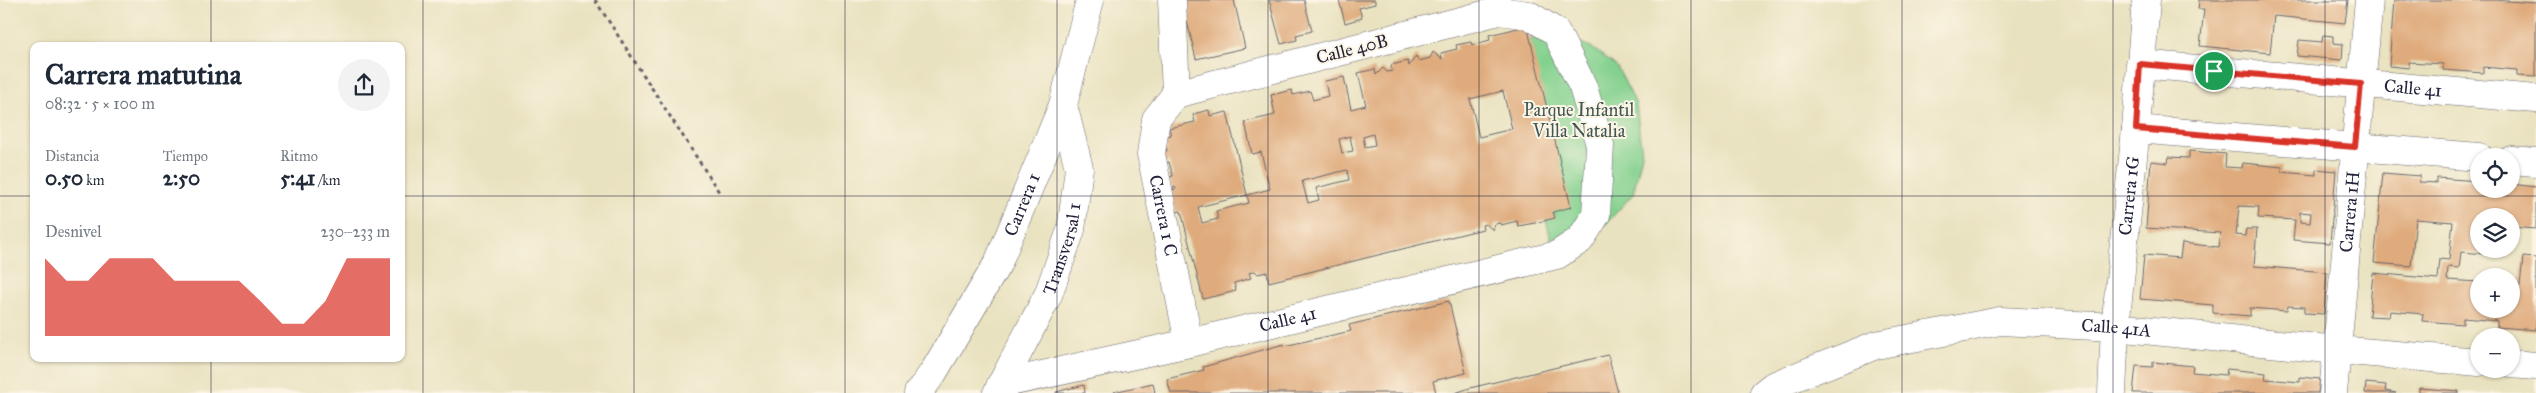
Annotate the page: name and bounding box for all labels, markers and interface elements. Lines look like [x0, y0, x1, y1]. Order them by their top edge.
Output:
street label: Calle 40B [1314, 29, 1390, 69]
pin [2193, 50, 2235, 92]
text: Carrera matutina [45, 57, 242, 92]
icon: arrive [2200, 57, 2228, 85]
button: share [338, 59, 390, 111]
street label: Calle 41 [2383, 75, 2443, 102]
text: 08:32 · 5 × 100 m [45, 94, 155, 113]
park label: Parque Infantil Villa Natalia [1524, 99, 1635, 142]
text: Distancia [45, 148, 99, 165]
text: Tiempo [163, 148, 208, 165]
text: Ritmo [280, 148, 318, 165]
map controls [2470, 148, 2520, 378]
button: locate [2470, 148, 2520, 198]
street label: Carrera 1G [2114, 155, 2144, 236]
text: 0.50 [45, 165, 83, 191]
text: 2:50 [163, 165, 200, 191]
text: 5:41 [280, 165, 315, 191]
street label: Carrera 1 [999, 170, 1045, 239]
street label: Carrera 1H [2335, 170, 2364, 253]
text: km [83, 172, 105, 189]
text: /km [315, 172, 340, 189]
street label: Carrera 1 C [1144, 173, 1182, 258]
street label: Transversal 1 [1038, 202, 1085, 298]
button: layers [2470, 208, 2520, 258]
text: Desnivel [45, 222, 101, 241]
text: 230–233 m [320, 222, 390, 241]
button: + [2470, 268, 2520, 318]
street label: Calle 41 [1257, 302, 1319, 337]
street label: Calle 41A [2081, 314, 2152, 342]
button: − [2470, 328, 2520, 378]

